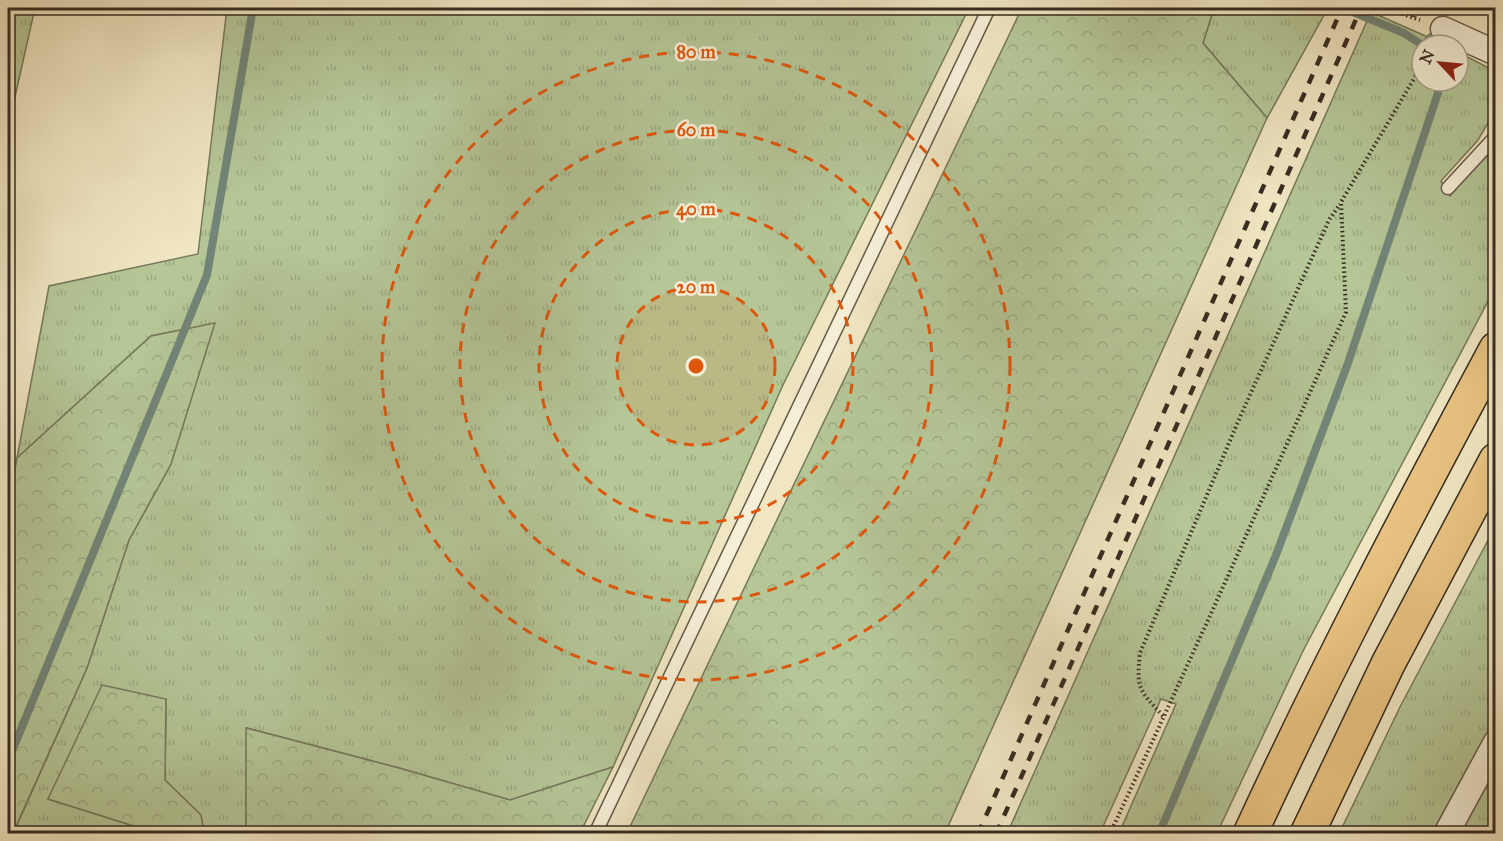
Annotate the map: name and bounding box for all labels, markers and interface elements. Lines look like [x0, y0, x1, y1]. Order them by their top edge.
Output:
north arrow [1410, 33, 1470, 93]
text: 80 m [676, 41, 716, 63]
text: N [1415, 46, 1439, 67]
text: 60 m [677, 119, 716, 141]
text: 40 m [676, 198, 717, 221]
text: 20 m [677, 276, 716, 298]
centre of rings [686, 356, 706, 376]

